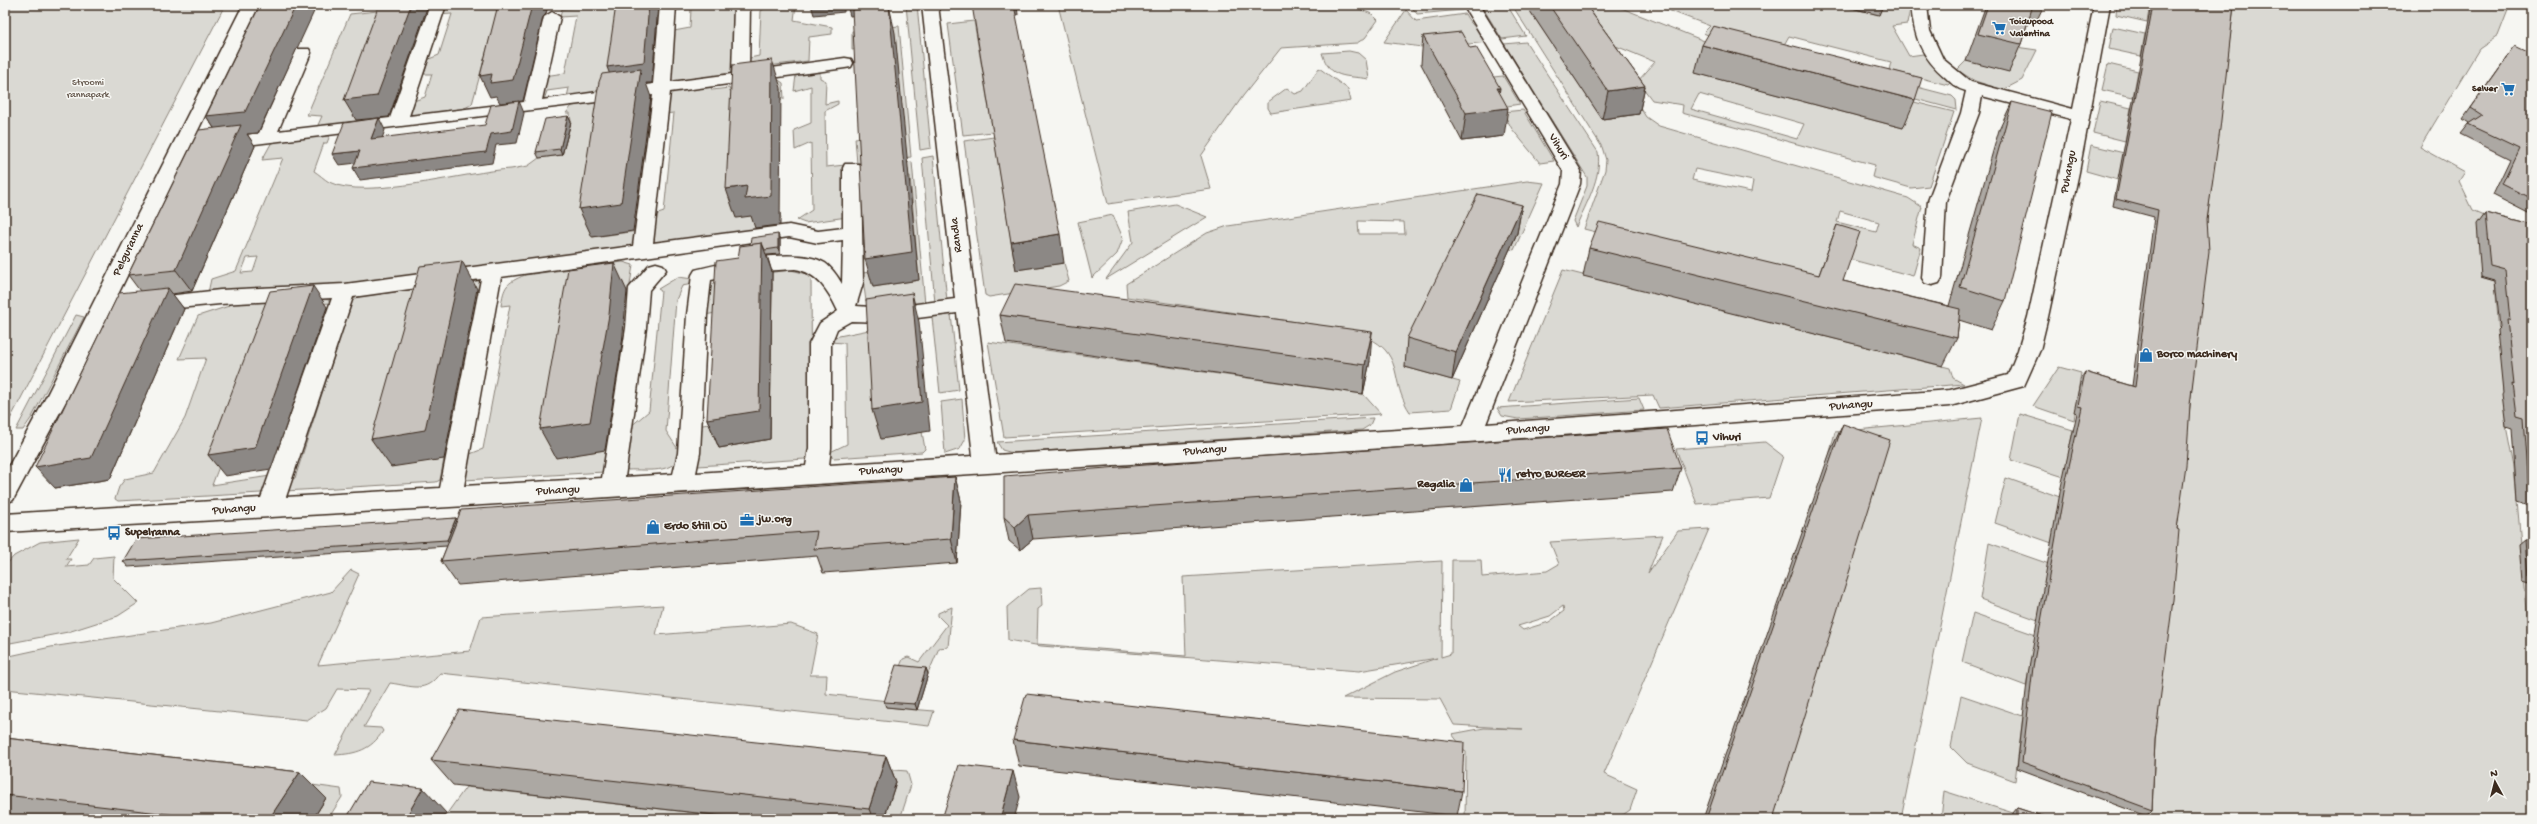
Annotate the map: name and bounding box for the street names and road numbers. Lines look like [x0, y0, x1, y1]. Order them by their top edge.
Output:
street label: Vihuri [1544, 130, 1571, 163]
street label: Puhangu [2058, 149, 2080, 196]
street label: Randla [948, 216, 966, 253]
street label: Pelguranna [110, 221, 148, 280]
street label: Puhangu [1828, 397, 1874, 415]
street label: Puhangu [1505, 421, 1551, 439]
street label: Puhangu [1182, 442, 1228, 460]
street label: Puhangu [858, 463, 903, 479]
street label: Puhangu [535, 483, 580, 499]
street label: Puhangu [211, 501, 257, 519]

